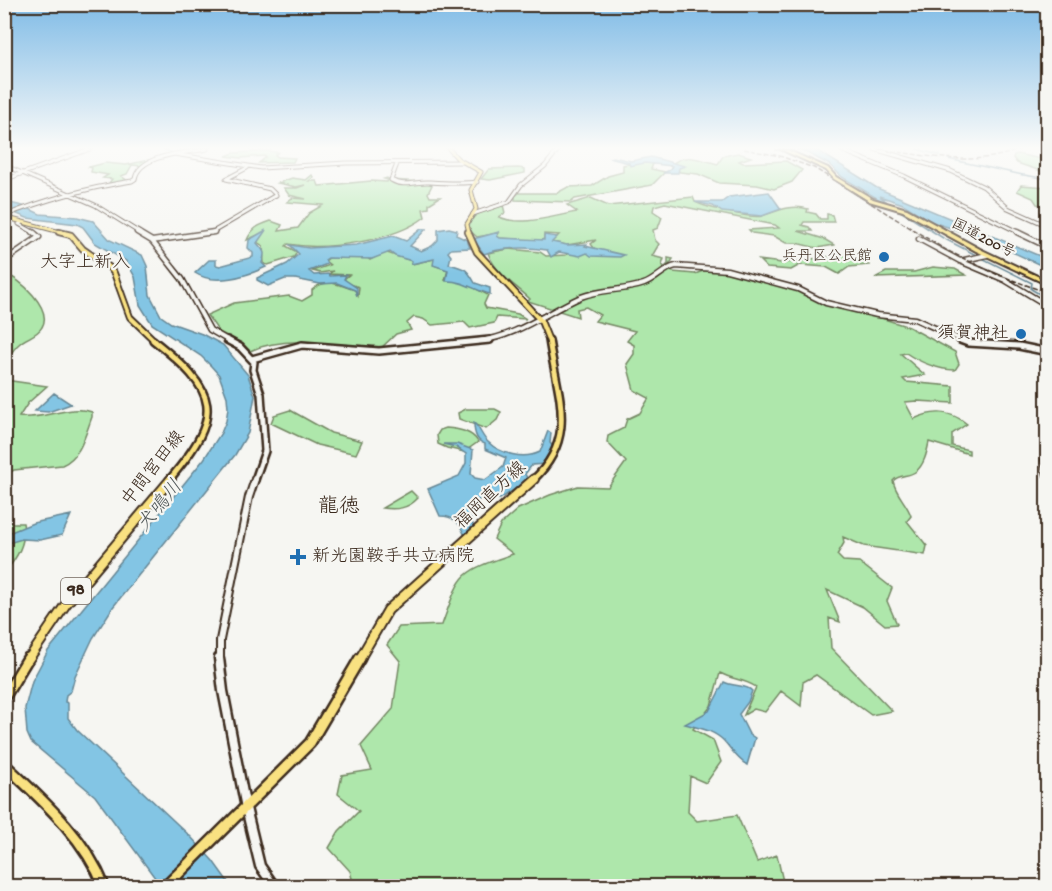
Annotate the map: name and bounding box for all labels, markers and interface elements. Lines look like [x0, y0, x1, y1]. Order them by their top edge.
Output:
street label: 国道200号 [948, 215, 1018, 263]
place label: 兵丹区公民館 [782, 248, 872, 266]
marker: 兵丹区公民館 [877, 250, 891, 264]
district label: 大字上新入 [40, 252, 130, 274]
place label: 須賀神社 [937, 323, 1009, 345]
marker: 須賀神社 [1014, 327, 1028, 341]
street label: 中間宮田線 [117, 426, 190, 511]
street label: 福岡直方線 [450, 457, 531, 534]
water label: 犬鳴川 [132, 475, 189, 538]
district label: 龍徳 [318, 495, 360, 521]
place label: 新光園鞍手共立病院 [312, 546, 474, 568]
marker: 新光園鞍手共立病院 [289, 548, 307, 566]
road number: 98 [61, 578, 91, 604]

